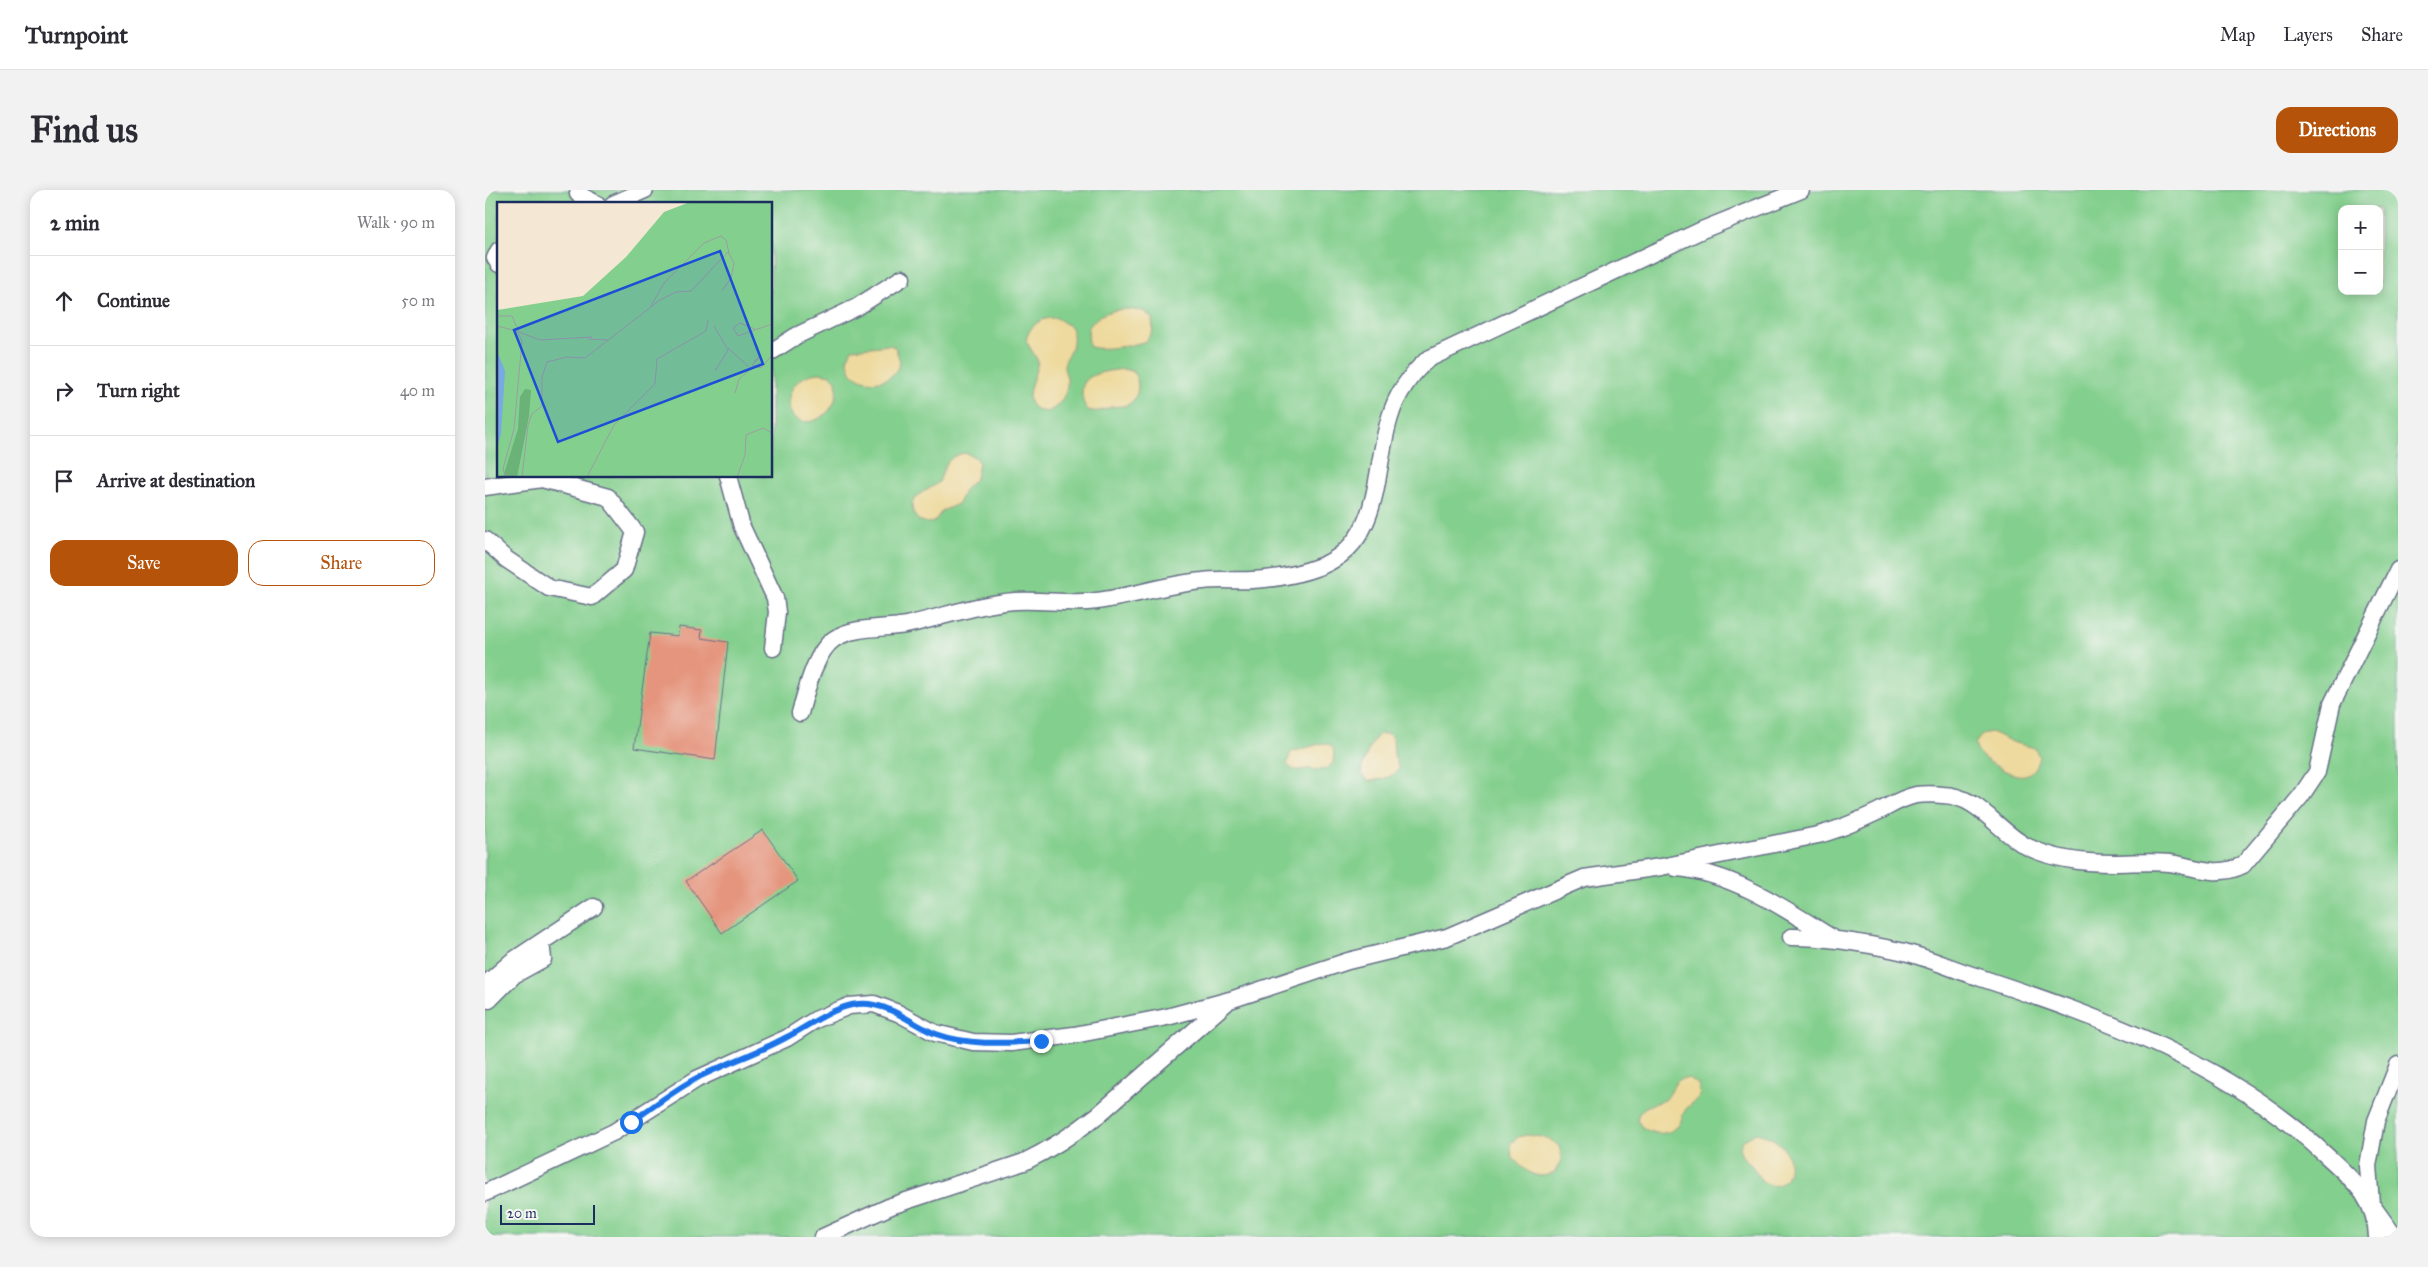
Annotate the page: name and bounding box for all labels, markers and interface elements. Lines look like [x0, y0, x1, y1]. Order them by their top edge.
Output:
text: Turnpoint [25, 20, 128, 50]
text: Map [2220, 24, 2255, 46]
text: Layers [2283, 24, 2333, 46]
text: Share [2361, 24, 2403, 46]
button: Directions [2276, 107, 2398, 153]
text: Find us [30, 109, 138, 152]
inset map [497, 202, 773, 478]
map controls [2338, 205, 2383, 295]
button: + [2338, 205, 2383, 250]
text: 2 min [50, 210, 100, 236]
text: Walk · 90 m [357, 213, 435, 232]
button: − [2338, 250, 2383, 295]
icon: ahead [50, 287, 78, 315]
text: Continue [97, 289, 170, 312]
text: 50 m [401, 291, 435, 310]
icon: right [50, 377, 78, 405]
text: Turn right [97, 379, 180, 402]
text: 40 m [400, 381, 435, 400]
icon: arrive [50, 467, 78, 495]
text: Arrive at destination [97, 469, 255, 492]
button: Save [50, 540, 238, 586]
button: Share [248, 540, 435, 586]
route end [1030, 1030, 1053, 1053]
route start [620, 1111, 643, 1134]
scale bar [500, 1202, 595, 1225]
text: 20 m [507, 1205, 537, 1222]

